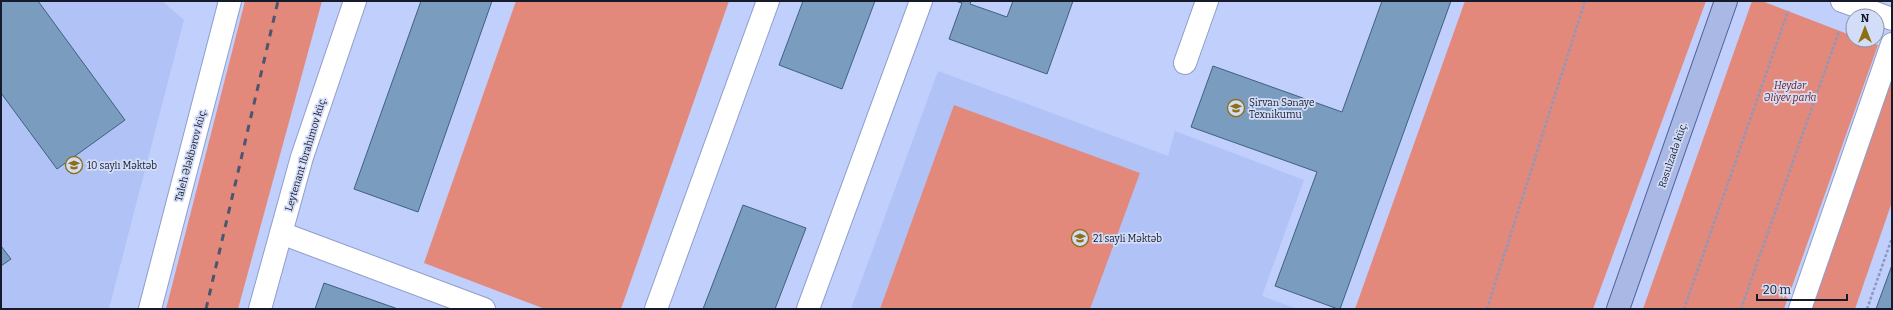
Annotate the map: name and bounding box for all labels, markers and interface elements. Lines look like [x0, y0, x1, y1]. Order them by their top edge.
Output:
north arrow [1845, 8, 1885, 48]
text: N [1861, 12, 1870, 25]
park label: Heydər Əliyev parkı [1764, 80, 1817, 104]
street label: Leytenant Ibrahimov küç. [283, 96, 329, 213]
place label: Şirvan Sənaye Texnikumu [1249, 97, 1314, 121]
school or university icon: Şirvan Sənaye Texnikumu [1226, 98, 1246, 118]
street label: Taleh Ələkbərov küç. [173, 108, 209, 203]
street label: Rəsulzadə küç. [1656, 121, 1690, 190]
school or university icon: 10 saylı Məktəb [64, 155, 84, 175]
place label: 10 saylı Məktəb [87, 160, 157, 172]
school or university icon: 21 sayli Məktəb [1070, 228, 1090, 248]
place label: 21 sayli Məktəb [1093, 233, 1162, 245]
scale bar [1757, 276, 1847, 302]
text: 20 m [1763, 283, 1792, 297]

